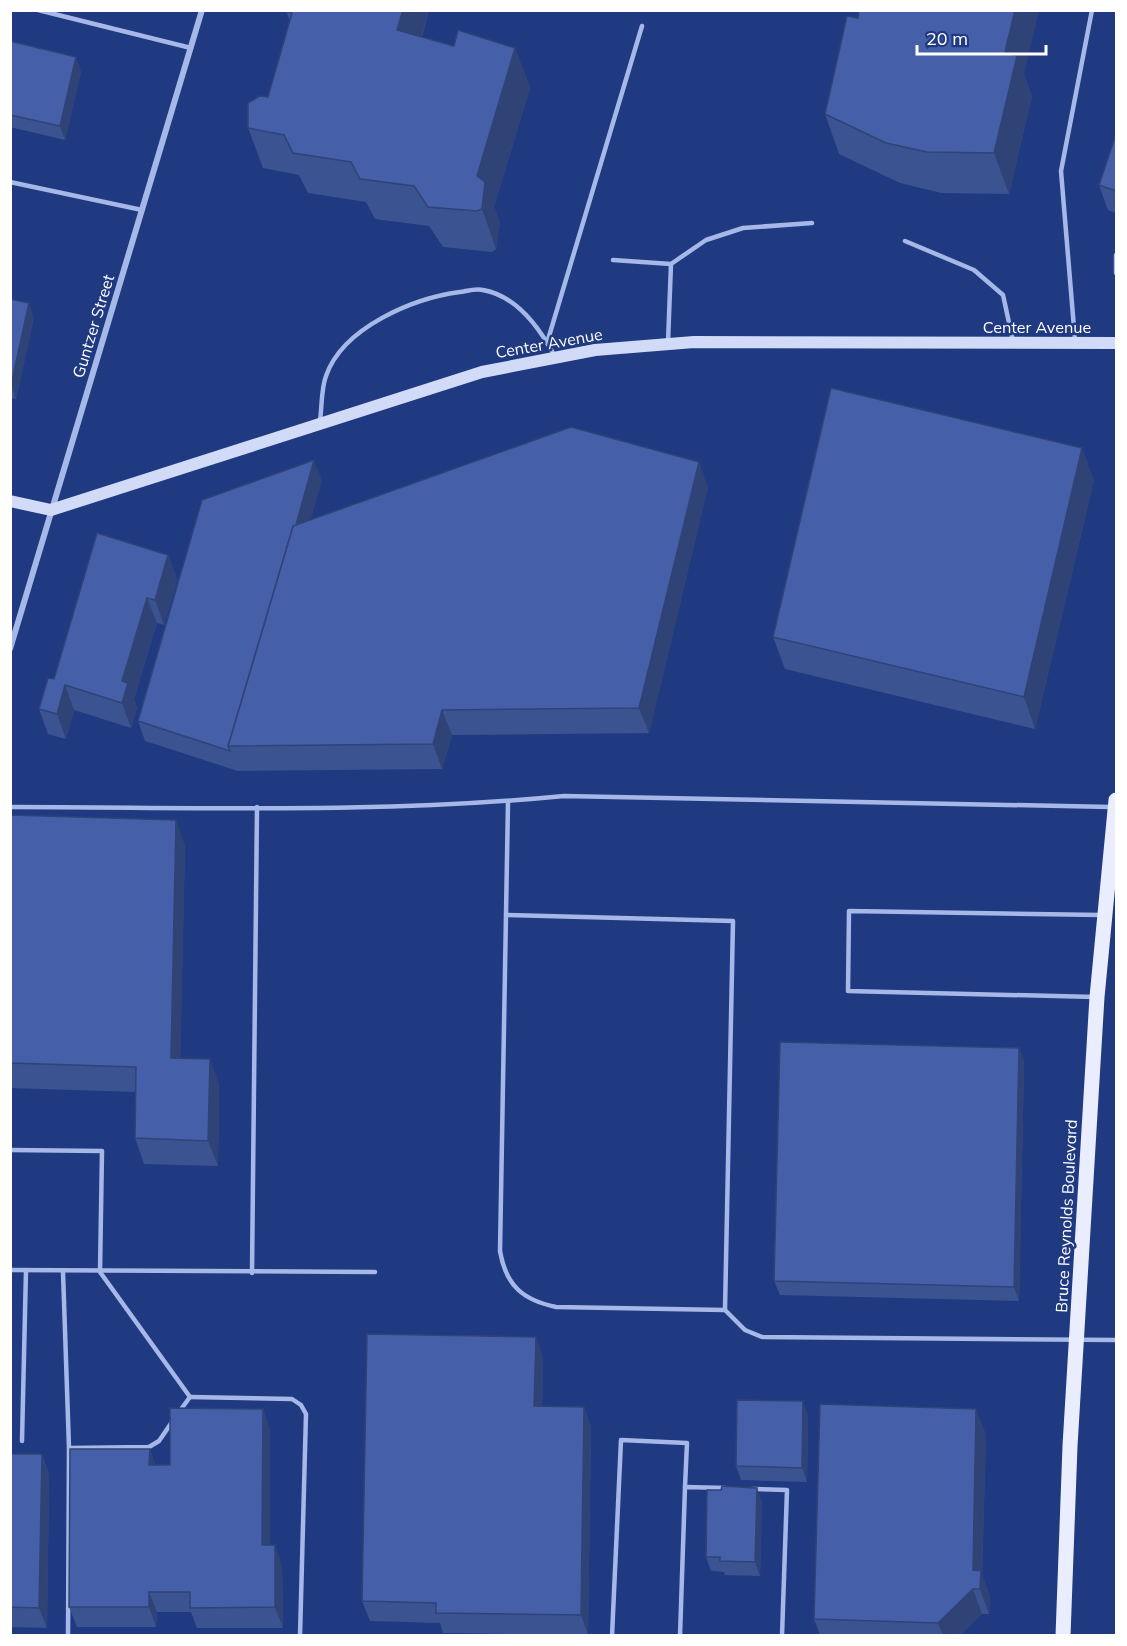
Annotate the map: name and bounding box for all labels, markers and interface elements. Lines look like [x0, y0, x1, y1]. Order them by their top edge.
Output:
scale bar [917, 18, 1046, 56]
text: 20 m [926, 27, 968, 50]
street label: Guntzer Street [68, 272, 118, 380]
street label: Center Avenue [983, 317, 1091, 337]
street label: Center Avenue [494, 324, 604, 362]
street label: Bruce Reynolds Boulevard [1051, 1119, 1081, 1313]

